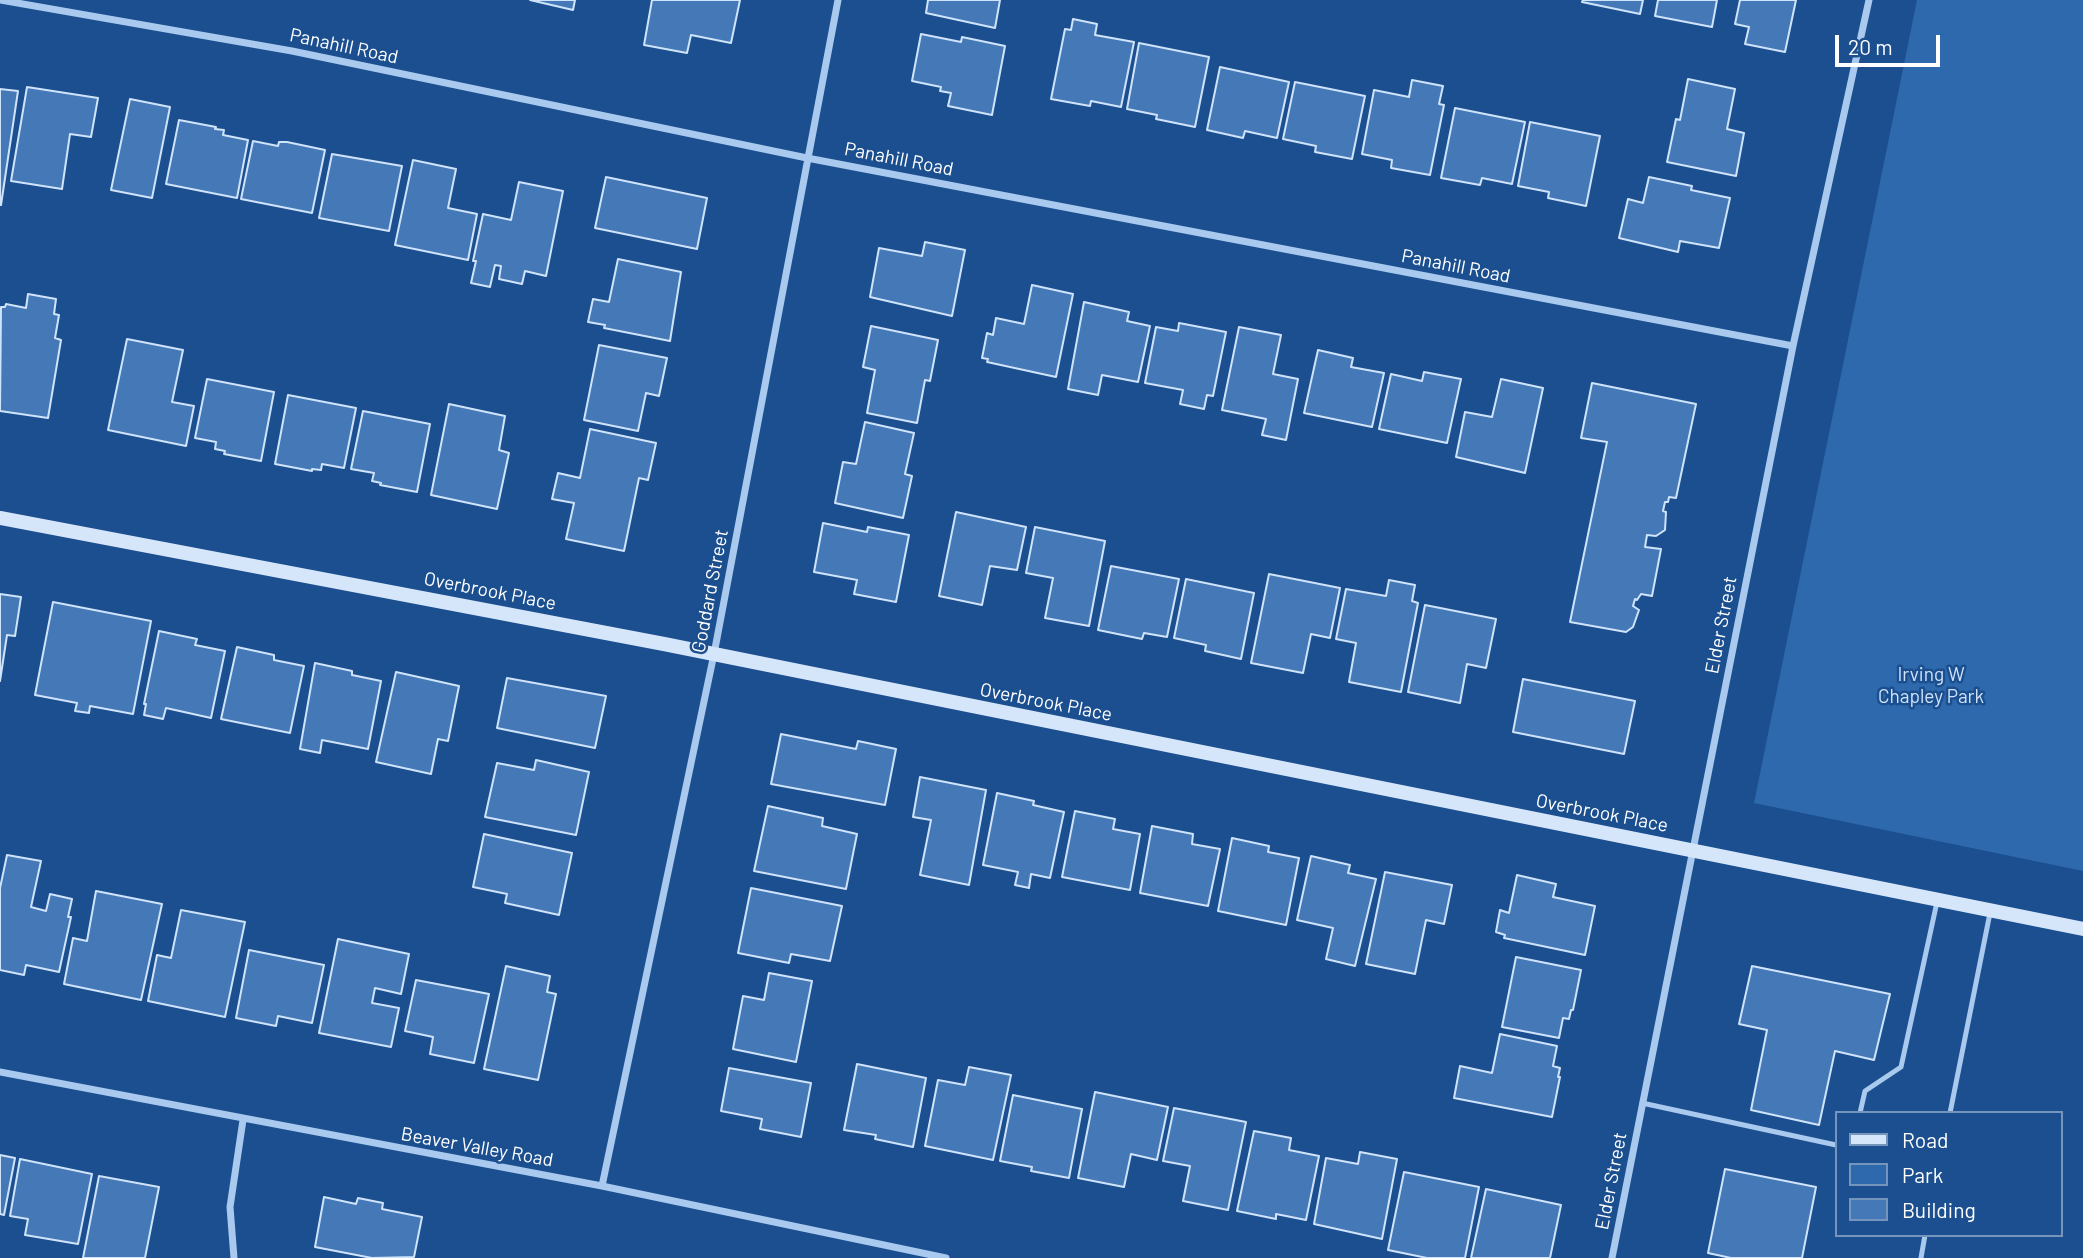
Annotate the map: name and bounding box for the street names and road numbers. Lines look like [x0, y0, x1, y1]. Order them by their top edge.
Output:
street label: Panahill Road [288, 23, 400, 69]
street label: Panahill Road [843, 137, 955, 181]
street label: Panahill Road [1400, 244, 1512, 288]
street label: Goddard Street [687, 527, 733, 655]
street label: Overbrook Place [422, 567, 558, 615]
street label: Elder Street [1700, 574, 1742, 676]
street label: Overbrook Place [978, 678, 1114, 726]
street label: Overbrook Place [1534, 789, 1670, 837]
street label: Beaver Valley Road [399, 1122, 555, 1172]
street label: Elder Street [1590, 1130, 1632, 1232]

